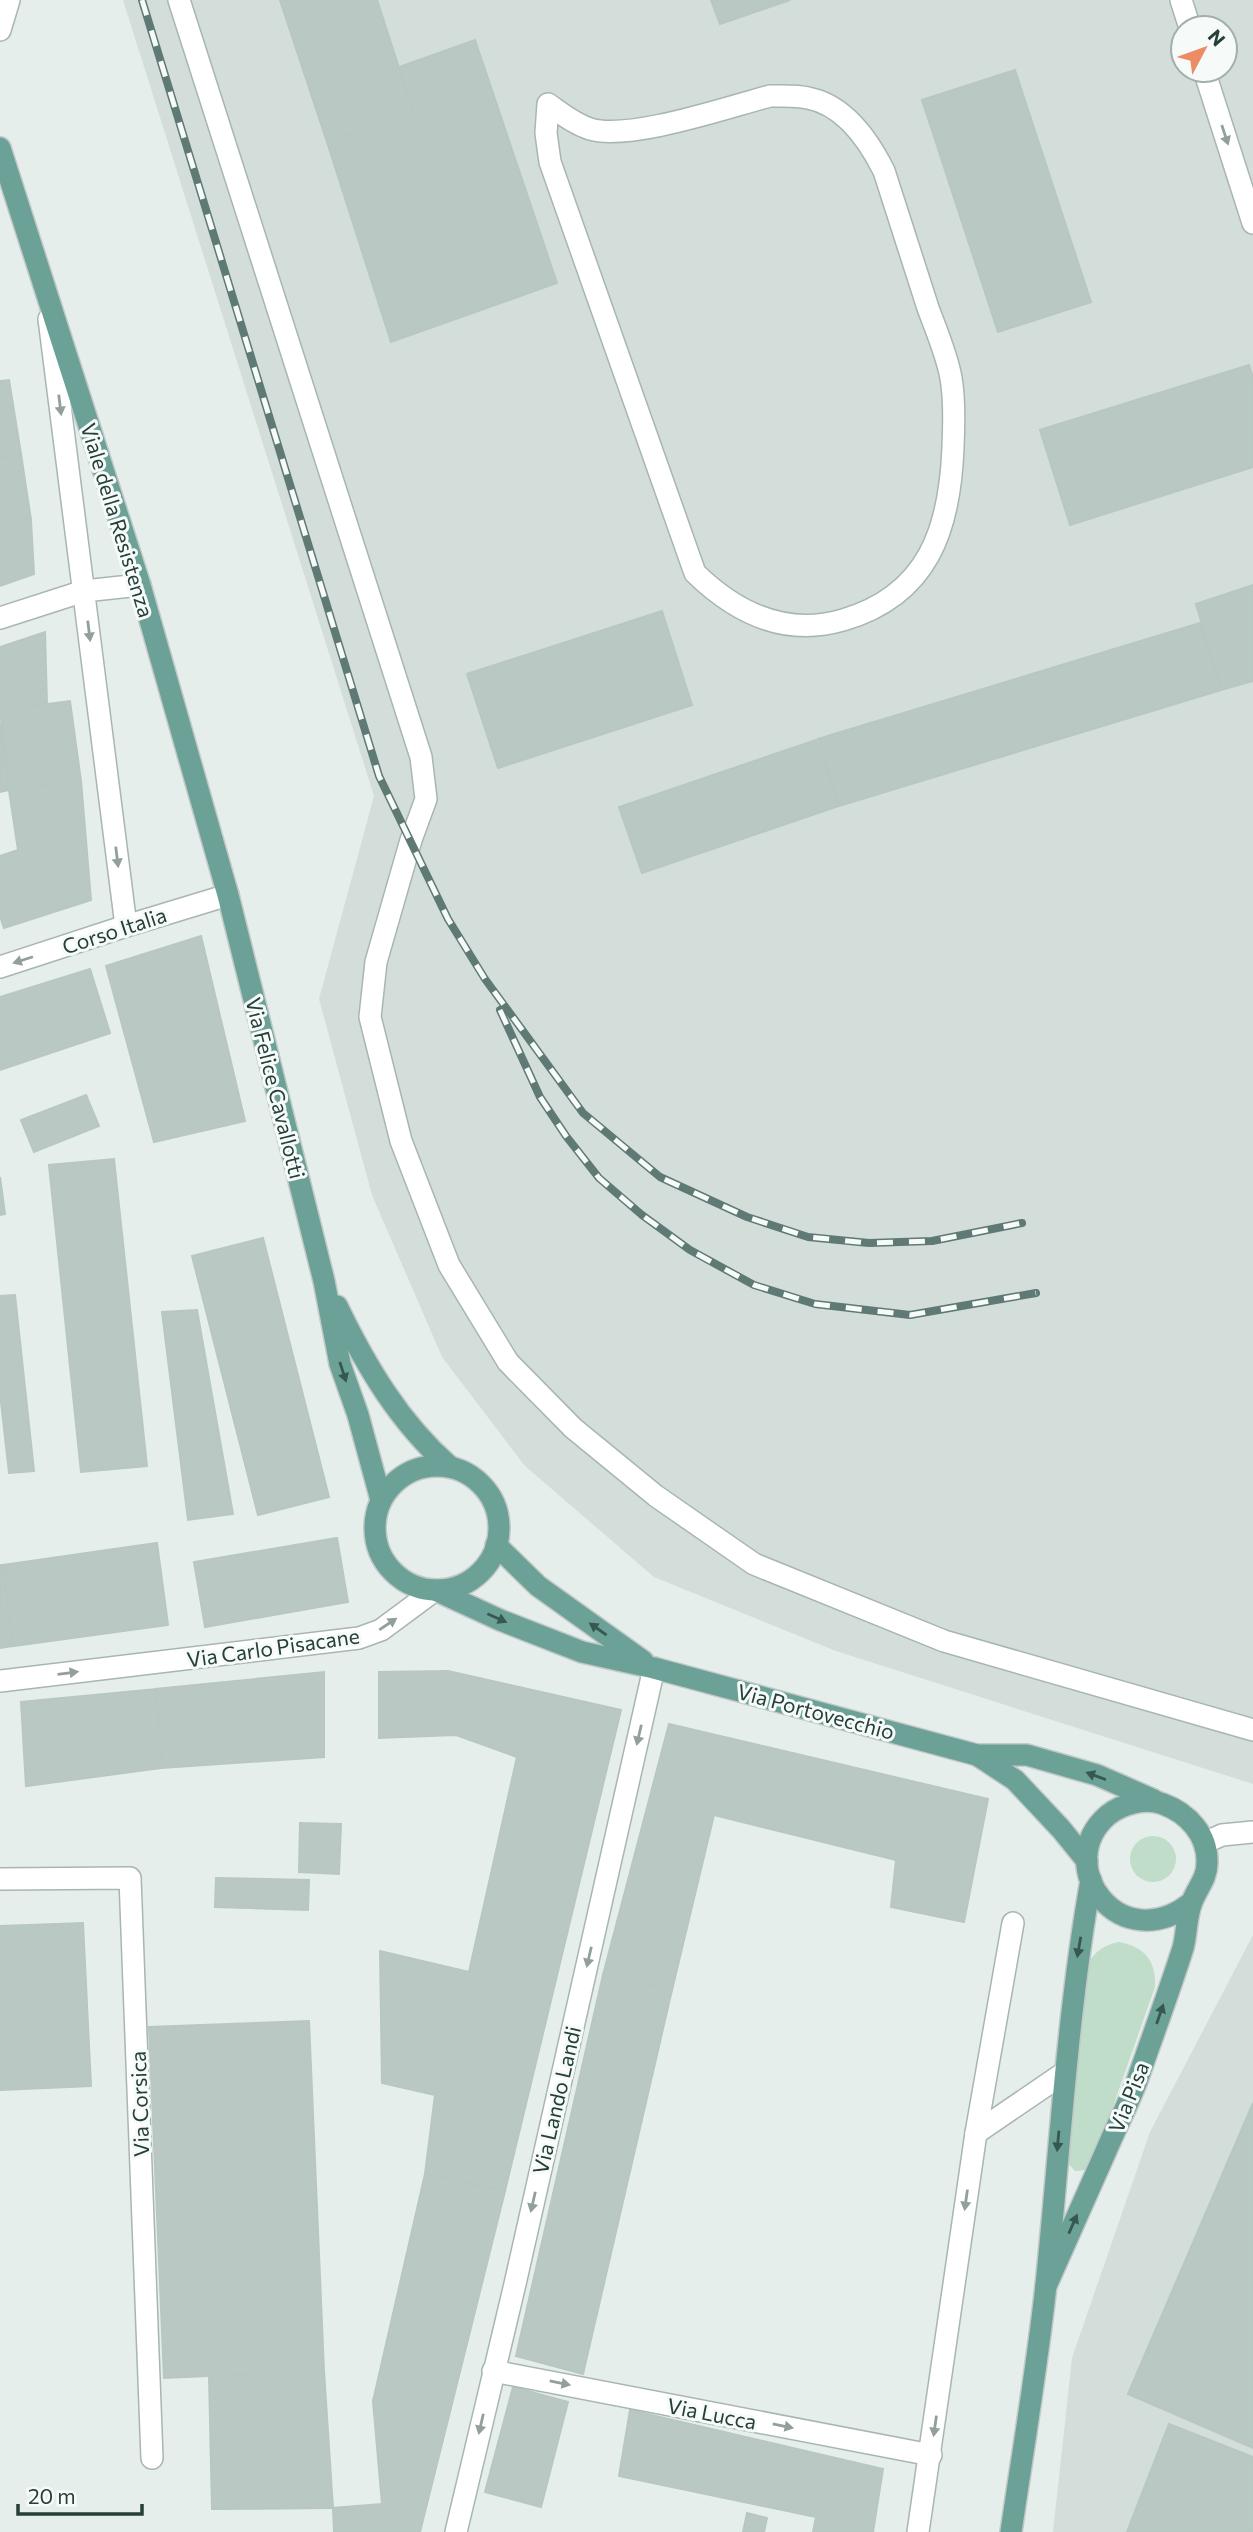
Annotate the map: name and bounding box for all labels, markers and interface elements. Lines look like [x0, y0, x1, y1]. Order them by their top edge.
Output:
north arrow [1169, 14, 1239, 84]
text: N [1204, 25, 1231, 50]
one-way arrow [1220, 125, 1231, 146]
one-way arrow [55, 395, 66, 417]
street label: Viale della Resistenza [77, 420, 159, 620]
one-way arrow [84, 620, 95, 642]
one-way arrow [112, 846, 123, 868]
street label: Corso Italia [59, 901, 169, 959]
one-way arrow [12, 955, 33, 966]
street label: Via Felice Cavallotti [241, 995, 311, 1181]
one-way arrow [338, 1361, 349, 1382]
one-way arrow [487, 1612, 507, 1624]
one-way arrow [378, 1618, 398, 1631]
one-way arrow [589, 1622, 607, 1636]
street label: Via Carlo Pisacane [185, 1623, 361, 1671]
one-way arrow [57, 1668, 79, 1679]
street label: Via Portovecchio [735, 1678, 897, 1744]
one-way arrow [633, 1724, 644, 1746]
one-way arrow [1086, 1770, 1107, 1781]
one-way arrow [1073, 1936, 1084, 1958]
one-way arrow [583, 1946, 594, 1968]
one-way arrow [1155, 2003, 1166, 2024]
street label: Via Lando Landi [527, 2024, 585, 2176]
street label: Via Corsica [125, 2051, 153, 2157]
street label: Via Pisa [1103, 2058, 1153, 2136]
one-way arrow [1052, 2130, 1063, 2152]
one-way arrow [961, 2189, 972, 2211]
one-way arrow [527, 2192, 538, 2214]
one-way arrow [1067, 2214, 1079, 2234]
one-way arrow [549, 2378, 571, 2389]
street label: Via Lucca [665, 2392, 759, 2434]
one-way arrow [475, 2413, 486, 2435]
one-way arrow [929, 2415, 940, 2437]
one-way arrow [772, 2421, 794, 2432]
scale bar [18, 2472, 142, 2516]
text: 20 m [28, 2483, 76, 2508]

